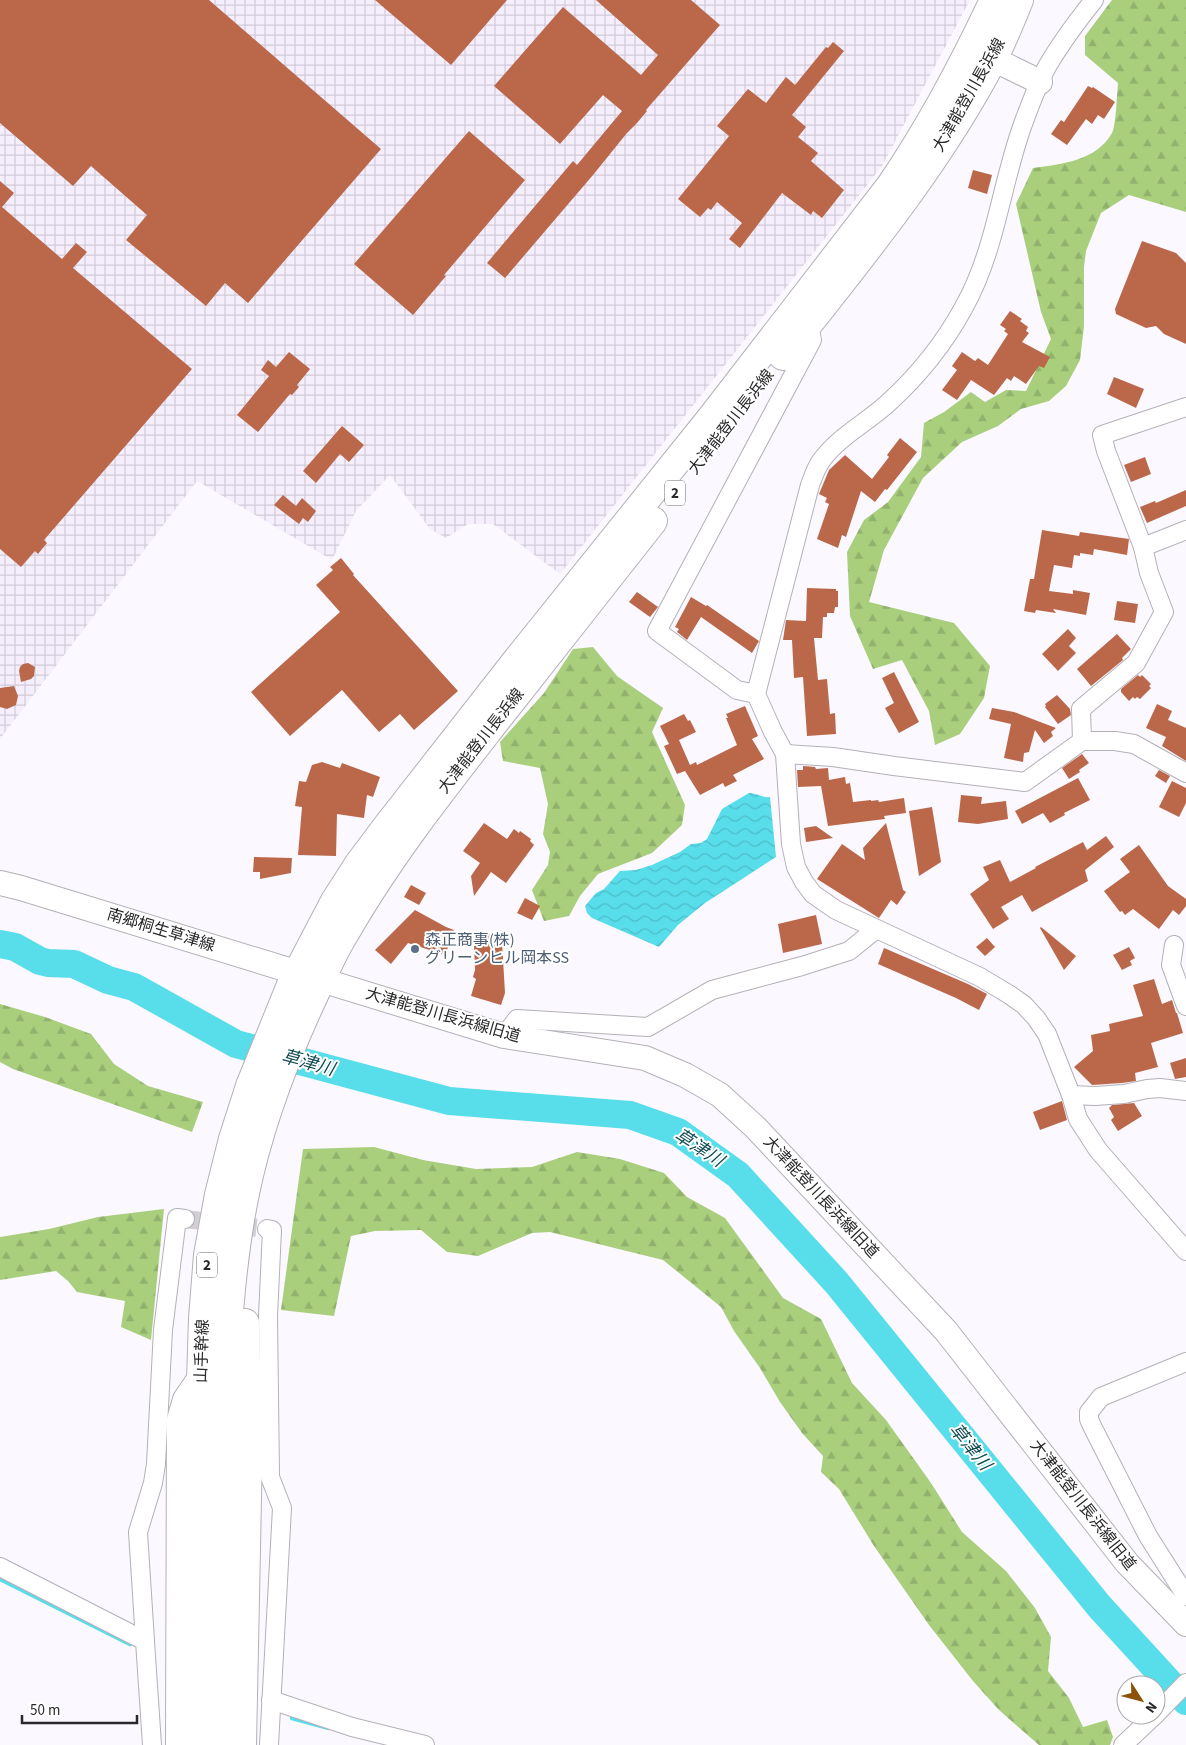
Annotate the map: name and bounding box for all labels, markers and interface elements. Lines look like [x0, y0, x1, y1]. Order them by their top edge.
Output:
street label: 大津能登川長浜線 [927, 34, 1011, 156]
street label: 大津能登川長浜線 [683, 365, 779, 479]
road number: 2 [665, 480, 685, 506]
street label: 大津能登川長浜線 [433, 684, 529, 798]
street label: 南郷桐生草津線 [104, 903, 218, 957]
place label: 森正商事(株) グリーンヒル岡本SS [425, 929, 569, 969]
marker: 森正商事(株) グリーンヒル岡本SS [409, 943, 421, 955]
street label: 大津能登川長浜線旧道 [363, 982, 523, 1048]
water label: 草津川 [279, 1044, 339, 1083]
water label: 草津川 [670, 1123, 730, 1174]
street label: 大津能登川長浜線旧道 [758, 1131, 884, 1263]
road number: 2 [197, 1252, 217, 1278]
street label: 山手幹線 [190, 1319, 214, 1383]
water label: 草津川 [943, 1418, 998, 1477]
street label: 大津能登川長浜線旧道 [1025, 1435, 1141, 1575]
north arrow [1116, 1675, 1166, 1725]
scale bar [22, 1692, 138, 1724]
text: N [1140, 1697, 1162, 1717]
text: 50 m [30, 1700, 60, 1721]

